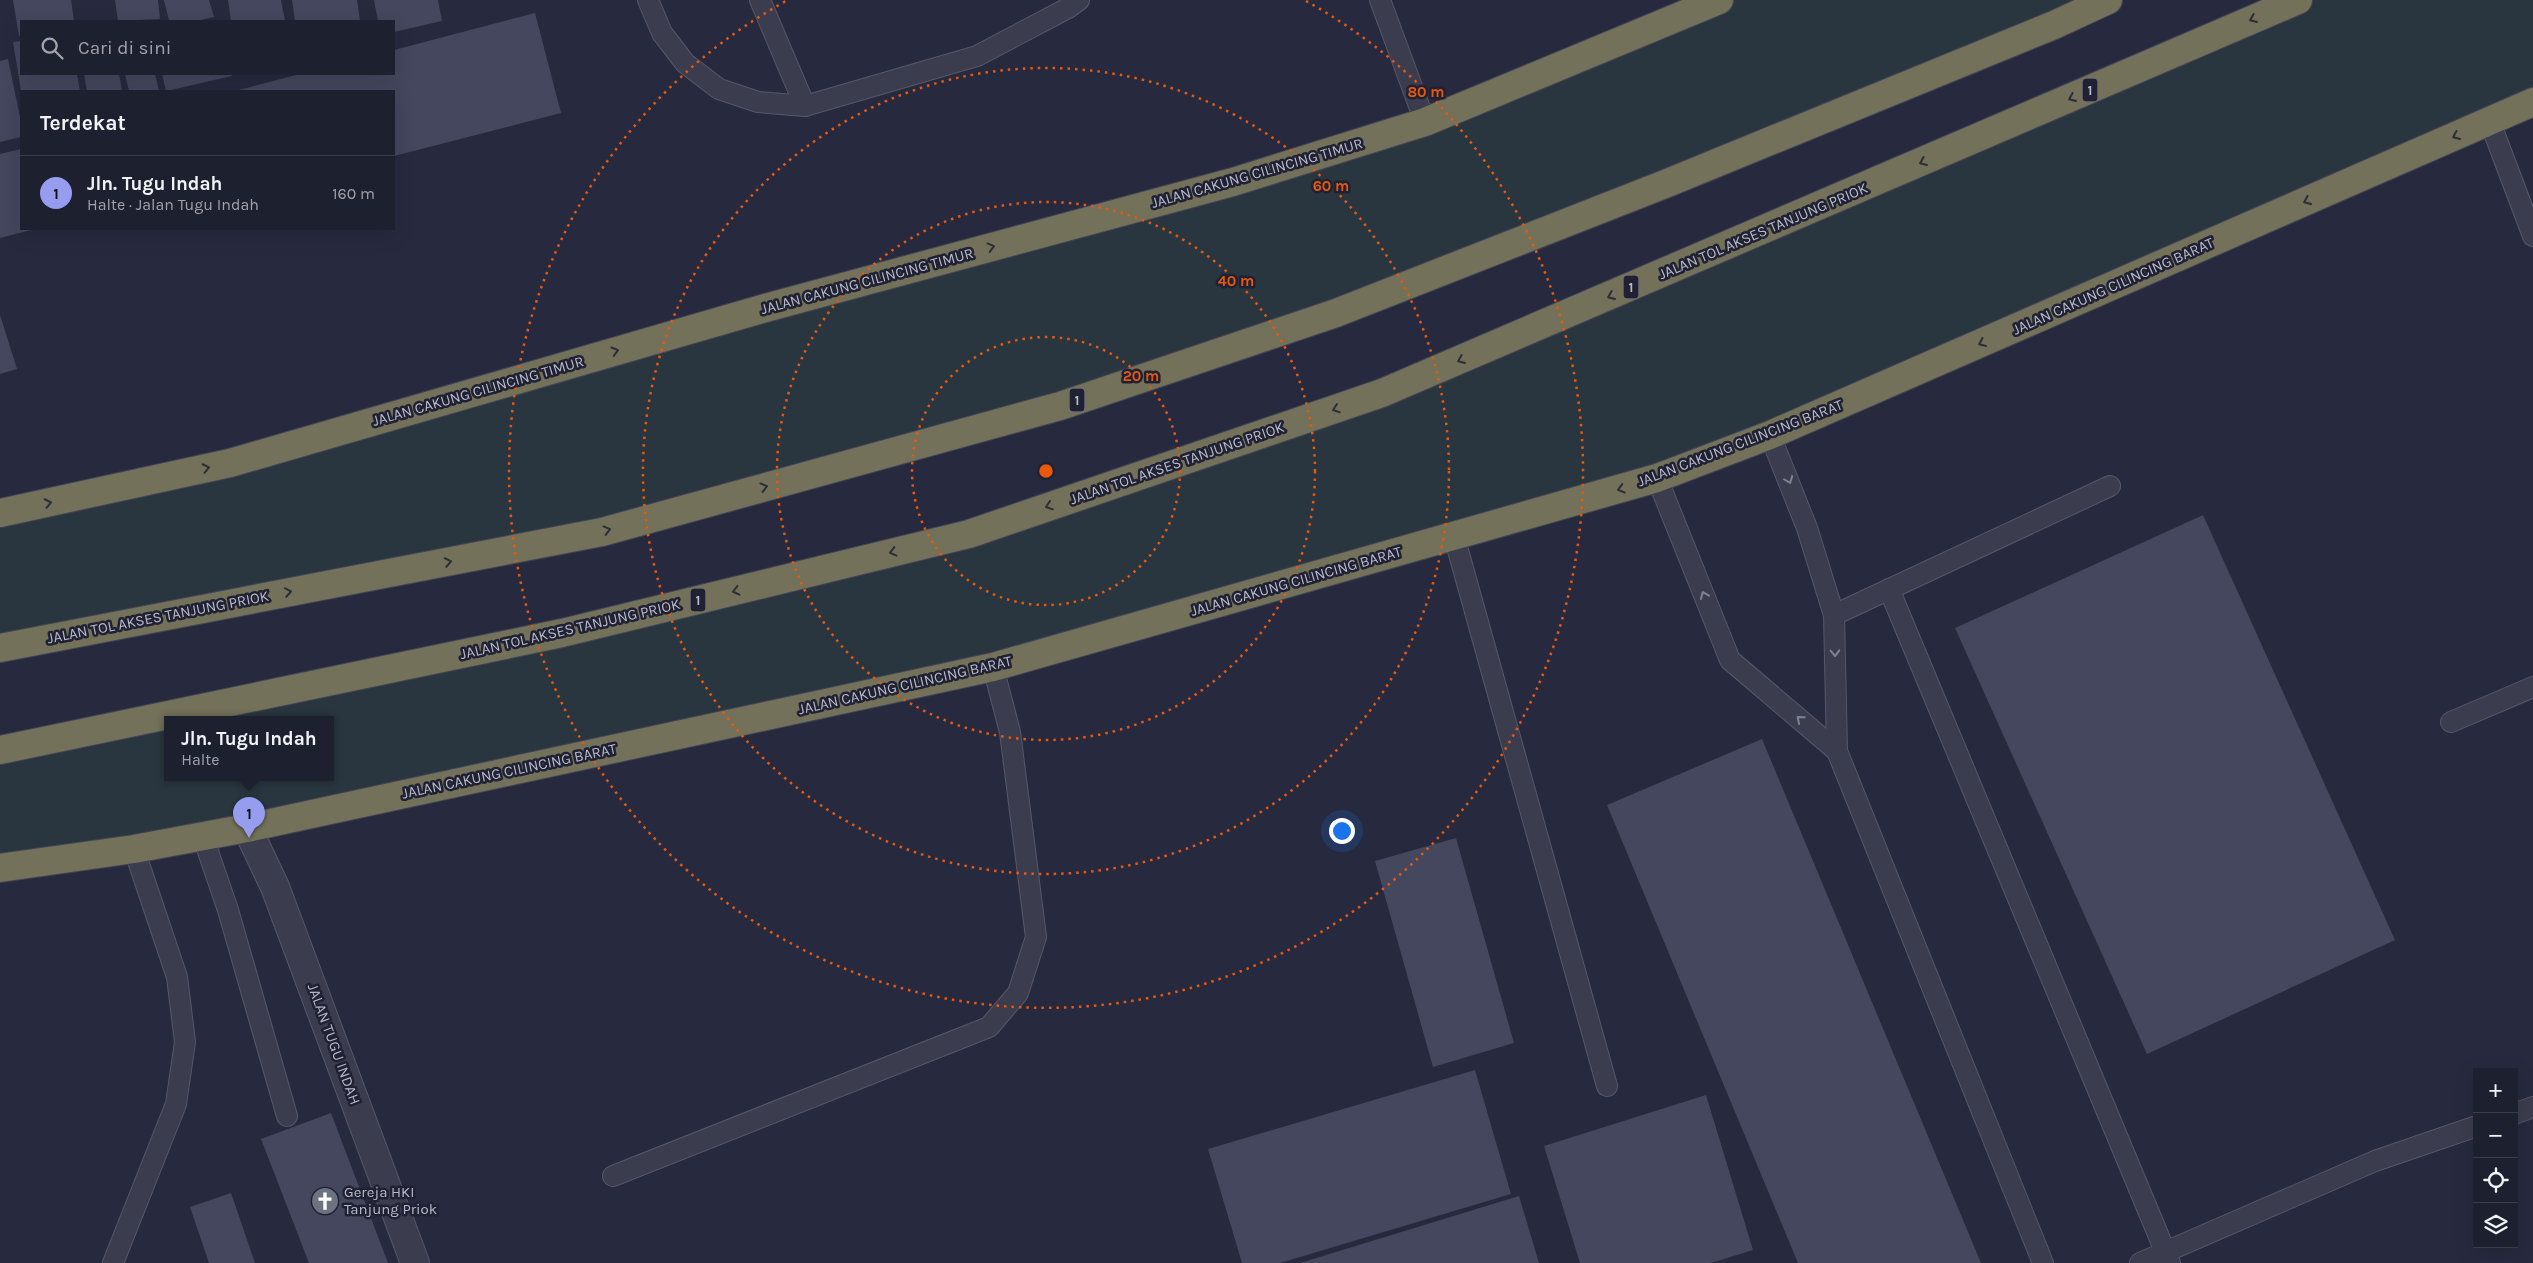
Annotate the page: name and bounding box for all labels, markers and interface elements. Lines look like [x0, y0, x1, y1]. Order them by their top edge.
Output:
one-way arrow [2249, 13, 2258, 24]
search box [20, 20, 395, 75]
icon: search [38, 34, 66, 62]
text: Cari di sini [78, 37, 171, 59]
road number: 1 [2082, 78, 2098, 102]
text: 80 m [1407, 83, 1445, 101]
one-way arrow [2068, 91, 2077, 102]
text: Terdekat [40, 111, 126, 135]
one-way arrow [2452, 130, 2461, 141]
street label: JALAN CAKUNG CILINCING TIMUR [1149, 134, 1365, 212]
one-way arrow [1919, 156, 1928, 167]
text: Jln. Tugu Indah [87, 173, 222, 195]
text: 60 m [1313, 177, 1349, 195]
street label: JALAN TOL AKSES TANJUNG PRIOK [1656, 179, 1870, 283]
text: 1 [53, 184, 59, 203]
text: 160 m [332, 184, 375, 203]
text: Halte · Jalan Tugu Indah [87, 195, 259, 214]
one-way arrow [2303, 195, 2312, 206]
street label: JALAN CAKUNG CILINCING BARAT [2009, 233, 2217, 339]
one-way arrow [986, 242, 995, 253]
street label: JALAN CAKUNG CILINCING TIMUR [759, 244, 975, 318]
text: 40 m [1218, 272, 1254, 290]
road number: 1 [1624, 276, 1638, 298]
one-way arrow [1607, 290, 1616, 300]
one-way arrow [1978, 336, 1987, 347]
one-way arrow [611, 346, 619, 357]
street label: JALAN CAKUNG CILINCING TIMUR [370, 352, 586, 430]
one-way arrow [1457, 353, 1466, 364]
text: 20 m [1123, 367, 1159, 385]
road number: 1 [1070, 388, 1084, 412]
street label: JALAN CAKUNG CILINCING BARAT [1635, 395, 1846, 491]
one-way arrow [1332, 403, 1340, 413]
street label: JALAN TOL AKSES TANJUNG PRIOK [1068, 418, 1286, 508]
centre of rings [1037, 462, 1055, 480]
one-way arrow [202, 463, 211, 474]
one-way arrow [1782, 475, 1793, 484]
one-way arrow [760, 483, 768, 493]
one-way arrow [1617, 483, 1625, 493]
one-way arrow [43, 498, 52, 509]
one-way arrow [1045, 500, 1054, 510]
one-way arrow [603, 525, 612, 536]
street label: JALAN CAKUNG CILINCING BARAT [1188, 542, 1404, 620]
one-way arrow [889, 546, 898, 557]
one-way arrow [444, 557, 452, 567]
one-way arrow [731, 585, 740, 596]
street label: JALAN TOL AKSES TANJUNG PRIOK [46, 587, 270, 647]
one-way arrow [284, 588, 293, 598]
road number: 1 [690, 588, 706, 612]
one-way arrow [1700, 591, 1710, 599]
street label: JALAN TOL AKSES TANJUNG PRIOK [458, 595, 682, 663]
one-way arrow [1830, 649, 1840, 657]
street label: JALAN CAKUNG CILINCING BARAT [796, 652, 1014, 718]
popup [164, 716, 334, 781]
one-way arrow [1797, 716, 1806, 725]
text: Jln. Tugu Indah [181, 728, 317, 750]
street label: JALAN CAKUNG CILINCING BARAT [400, 739, 618, 803]
text: Halte [181, 750, 220, 769]
pin: 1 [233, 797, 265, 838]
your location [1329, 818, 1355, 844]
street label: JALAN TUGU INDAH [304, 981, 364, 1107]
map controls [2473, 1068, 2518, 1248]
button: + [2473, 1068, 2518, 1113]
button: − [2473, 1113, 2518, 1158]
button: locate [2473, 1158, 2518, 1203]
place label: Gereja HKI Tanjung Priok [344, 1183, 437, 1218]
church icon: Gereja HKI Tanjung Priok [310, 1186, 340, 1216]
button: layers [2473, 1203, 2518, 1248]

